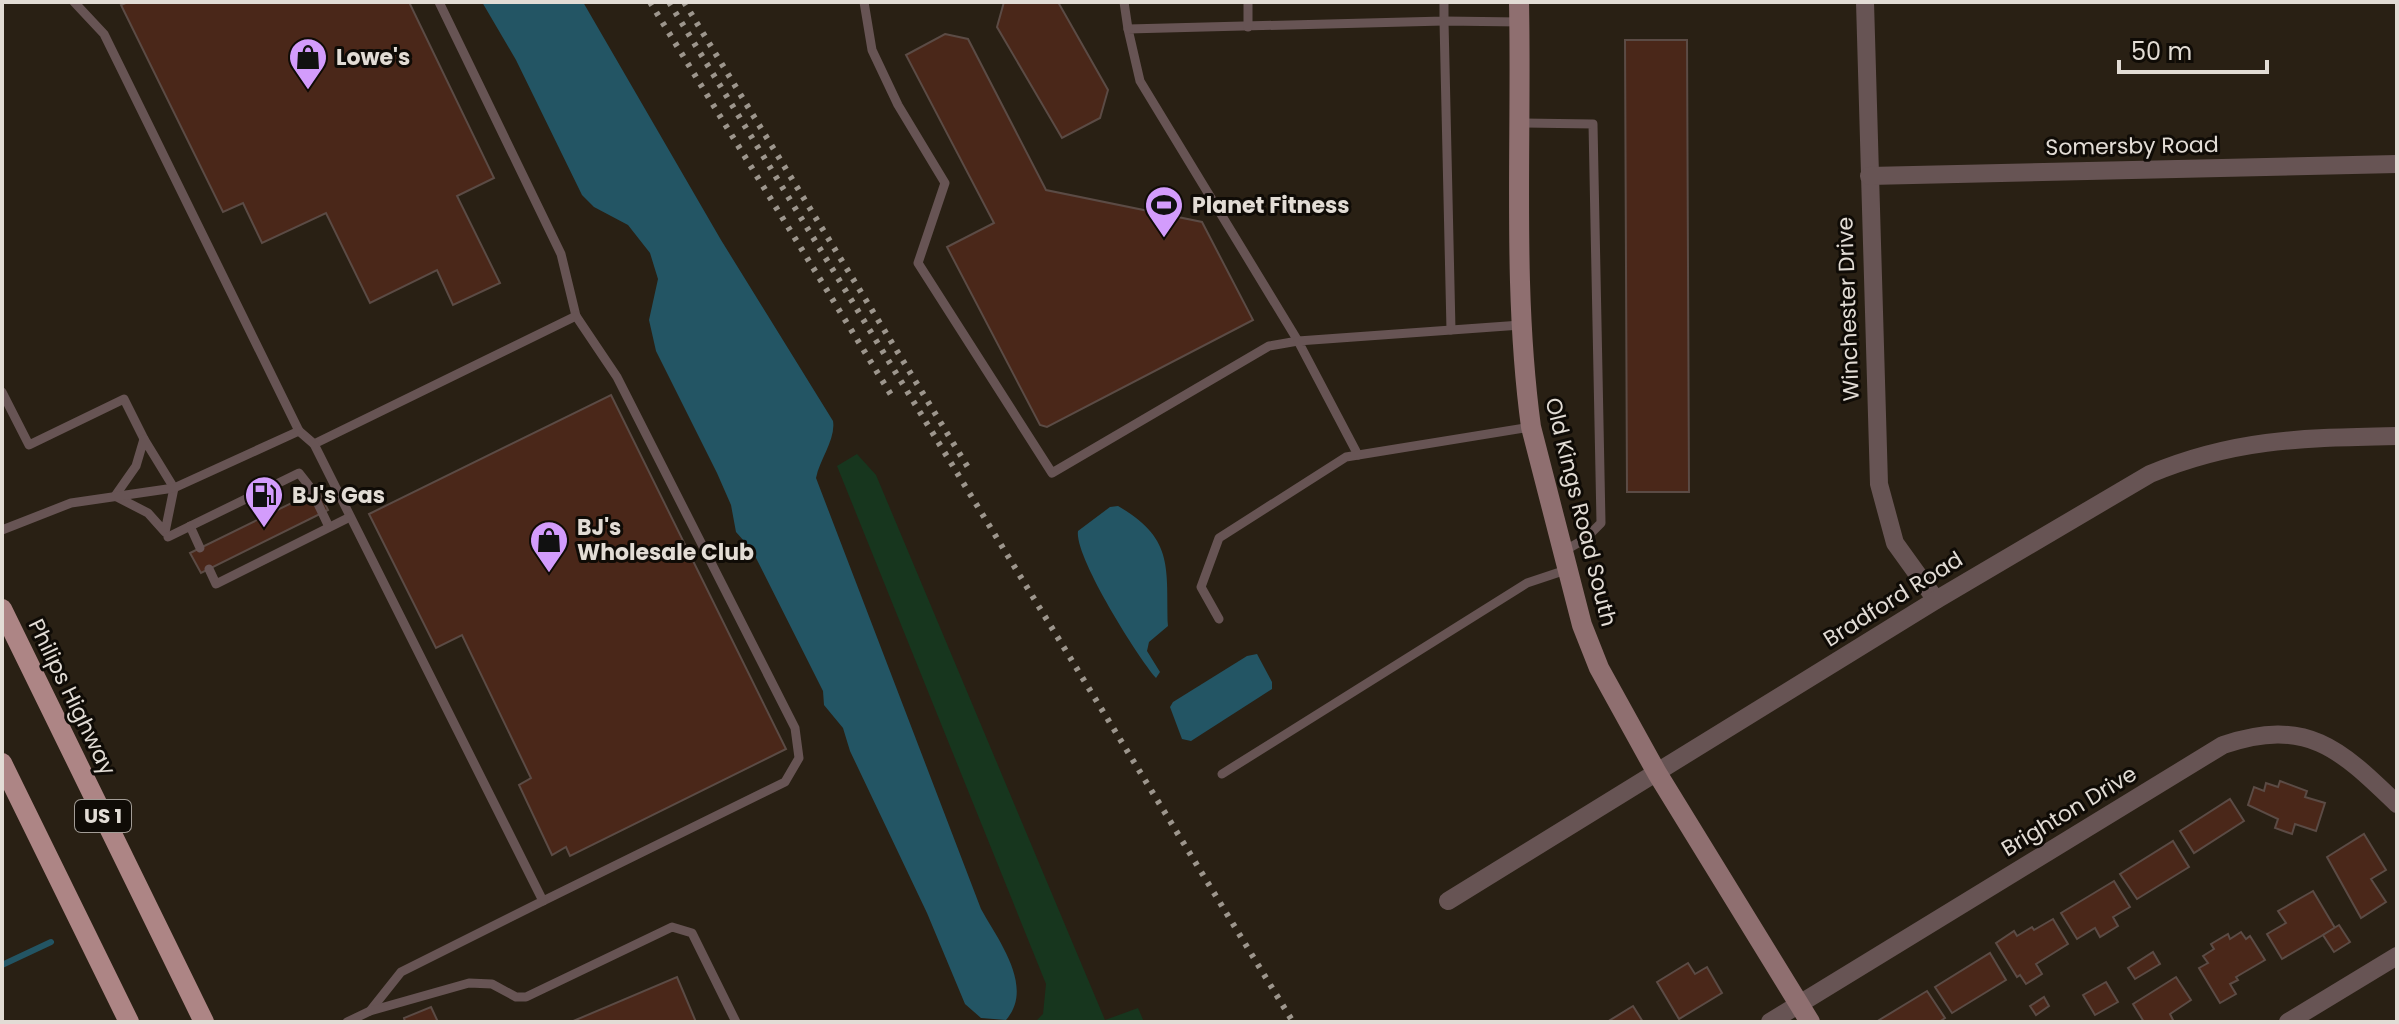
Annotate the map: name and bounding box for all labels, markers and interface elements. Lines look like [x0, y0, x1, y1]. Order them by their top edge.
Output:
scale bar [2119, 24, 2267, 74]
text: 50 m [2131, 35, 2192, 68]
shop icon: Lowe's [287, 36, 329, 91]
place label: Lowe's [336, 42, 410, 73]
street label: Somersby Road [2045, 129, 2219, 163]
sports icon: Planet Fitness [1143, 184, 1185, 239]
place label: Planet Fitness [1192, 190, 1350, 221]
street label: Winchester Drive [1829, 216, 1867, 402]
street label: Old Kings Road South [1538, 394, 1624, 630]
fuel station icon: BJ's Gas [243, 474, 285, 529]
place label: BJ's Gas [292, 480, 385, 511]
place label: BJ's Wholesale Club [577, 512, 754, 568]
shop icon: BJ's Wholesale Club [528, 519, 570, 574]
street label: Bradford Road [1817, 544, 1969, 654]
street label: Philips Highway [21, 614, 123, 781]
street label: Brighton Drive [1995, 758, 2143, 864]
road number: US 1 [75, 800, 131, 832]

